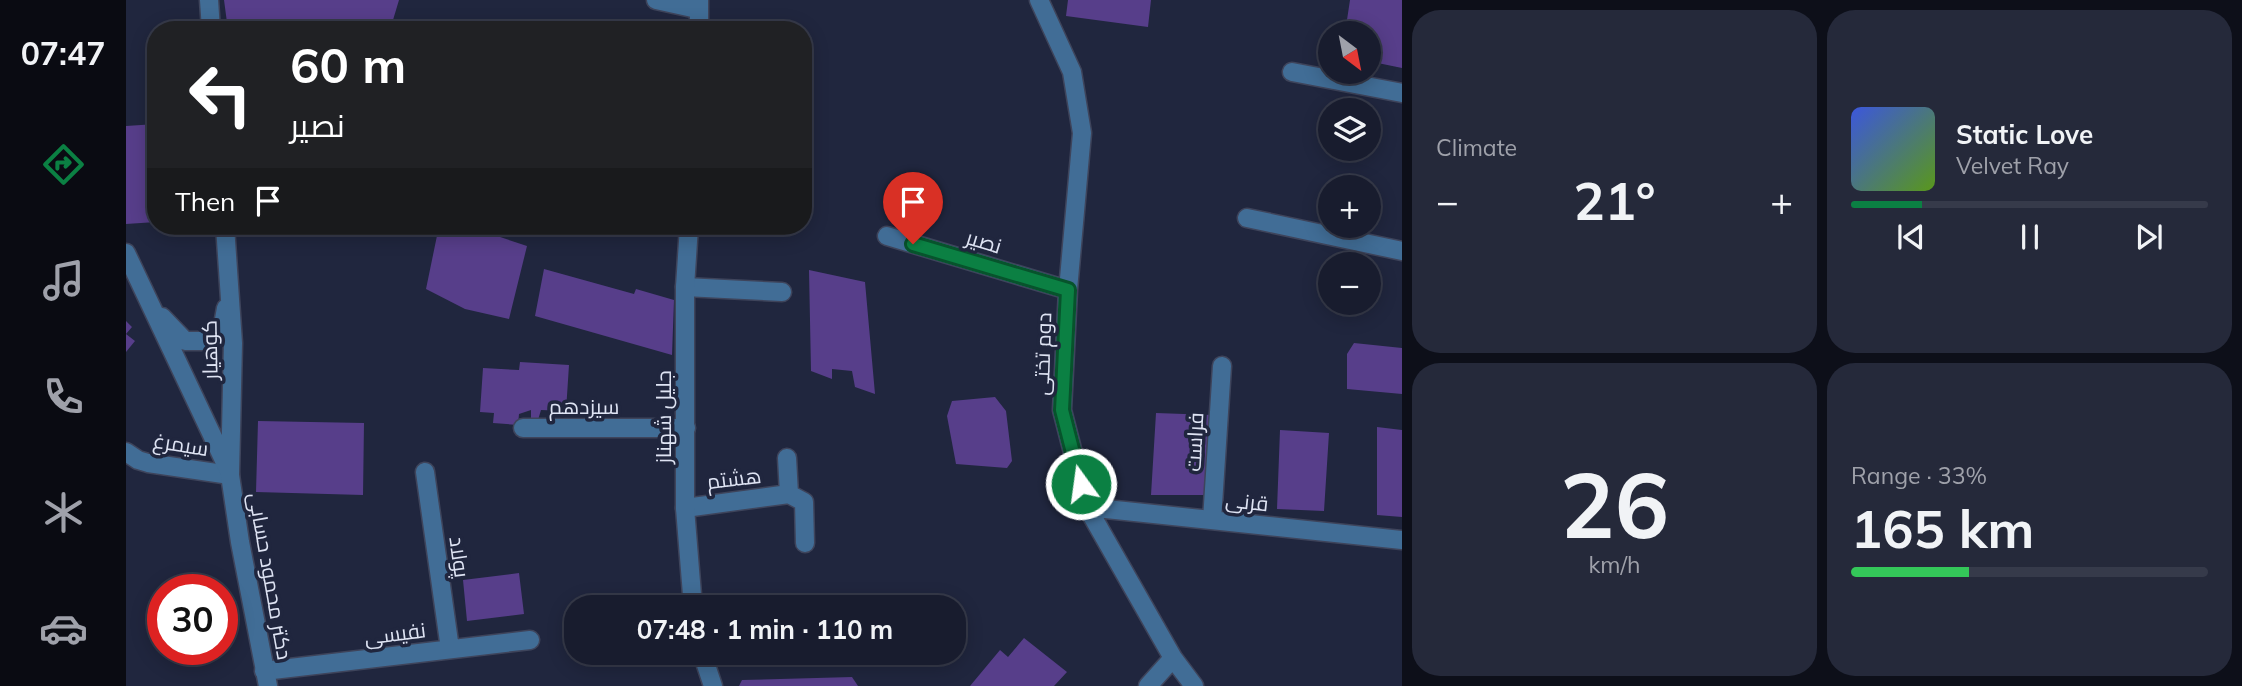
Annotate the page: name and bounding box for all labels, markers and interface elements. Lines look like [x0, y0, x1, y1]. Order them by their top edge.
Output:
north arrow [1318, 21, 1381, 84]
map controls [1318, 21, 1381, 315]
text: 07:47 [21, 33, 105, 73]
text: 60 m [290, 34, 406, 95]
icon: left [175, 49, 266, 140]
button: layers [1318, 98, 1381, 161]
text: نصیر [290, 105, 345, 145]
text: Static Love [1956, 118, 2093, 151]
text: Climate [1436, 133, 1517, 162]
icon: directions [39, 140, 88, 189]
text: Velvet Ray [1956, 151, 2069, 180]
text: 21° [1573, 168, 1656, 233]
pin [883, 172, 943, 244]
button: + [1318, 175, 1381, 238]
text: − [1436, 177, 1459, 225]
text: + [1770, 177, 1793, 225]
icon: arrive [249, 182, 287, 220]
icon: arrive [894, 183, 932, 221]
text: Then [175, 185, 235, 218]
icon: previous [1892, 218, 1930, 256]
icon: pause [2011, 218, 2049, 256]
icon: next [2130, 218, 2168, 256]
street label: نصیر [962, 223, 1005, 259]
button: − [1318, 252, 1381, 315]
icon: music [39, 256, 88, 305]
street label: دوم تختی [1028, 312, 1058, 396]
street label: کوهیار [195, 320, 223, 381]
street label: جلیل شهناز [650, 370, 677, 465]
icon: phone [39, 372, 88, 421]
street label: سیزدهم [549, 393, 619, 421]
street label: فراست [1179, 412, 1209, 472]
street label: سیمرغ [151, 427, 210, 463]
position arrow [1044, 447, 1118, 521]
text: 26 [1560, 447, 1669, 561]
text: Range · 33% [1851, 461, 1987, 490]
street label: هشتم [705, 462, 763, 496]
street label: قرنی [1224, 486, 1270, 517]
icon: climate [39, 488, 88, 537]
street label: دکتر محمود حسابی [243, 490, 299, 662]
text: 165 km [1851, 496, 2034, 561]
street label: پولاد [442, 535, 476, 580]
text: km/h [1588, 550, 1641, 579]
speed limit sign: 30 [147, 574, 238, 665]
icon: car [39, 604, 88, 653]
text: 07:48 · 1 min · 110 m [637, 613, 893, 646]
street label: نفیسی [363, 616, 427, 651]

